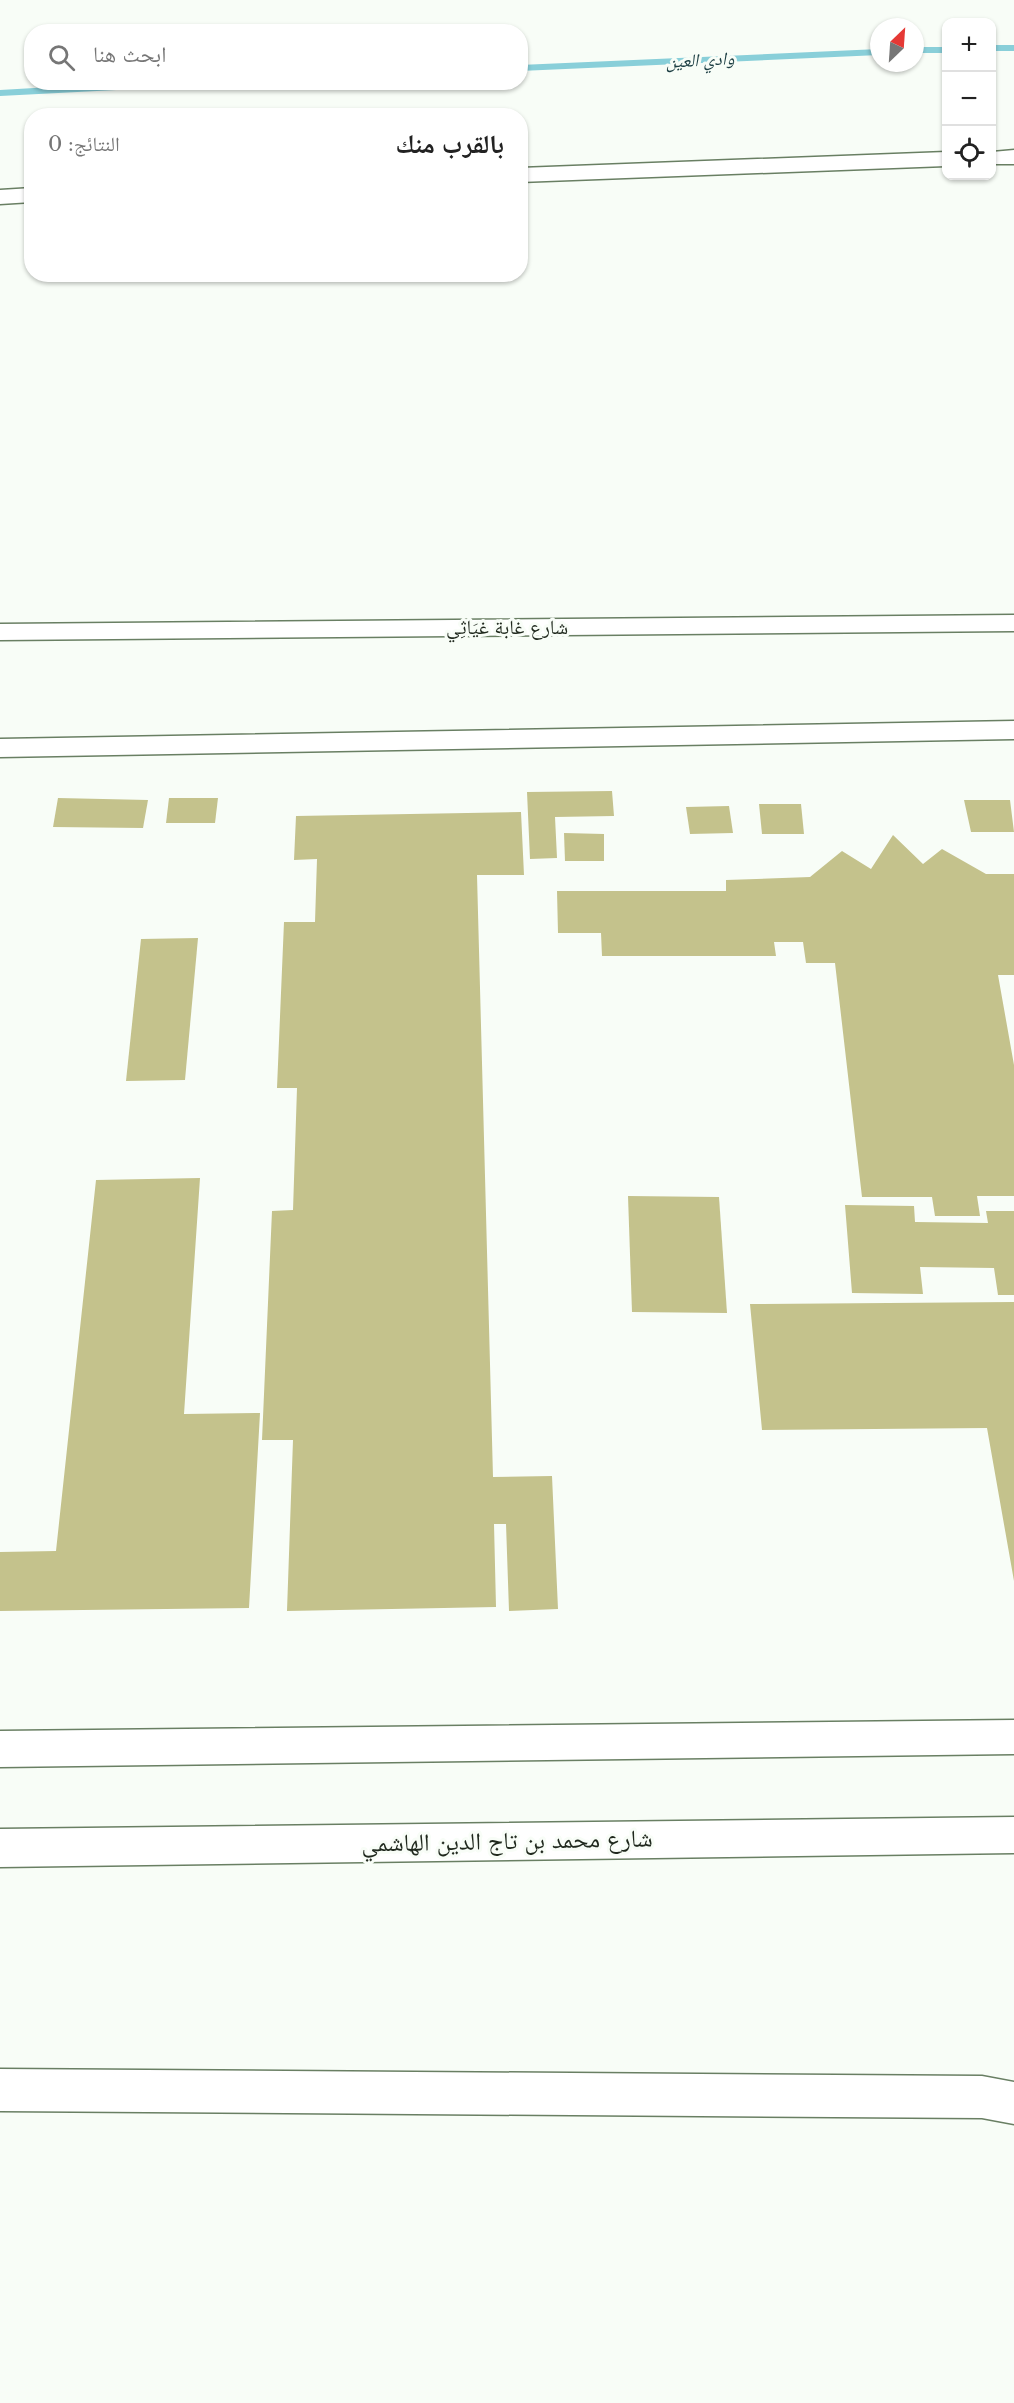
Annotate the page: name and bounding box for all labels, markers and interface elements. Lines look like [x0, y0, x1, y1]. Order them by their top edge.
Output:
north arrow [870, 18, 924, 72]
map controls [942, 18, 996, 180]
button: + [942, 18, 996, 72]
search box [24, 24, 528, 90]
icon: search [45, 41, 78, 74]
text: ابحث هنا [93, 41, 166, 68]
water label: وادي العين [665, 47, 736, 76]
button: − [942, 72, 996, 126]
button: locate [942, 126, 996, 180]
text: بالقرب منك [396, 128, 504, 160]
text: النتائج: 0 [48, 132, 120, 156]
street label: شارع غابة غيَاثِي [446, 615, 568, 643]
street label: شارع محمد بن تاج الدين الهاشمي [361, 1823, 653, 1863]

